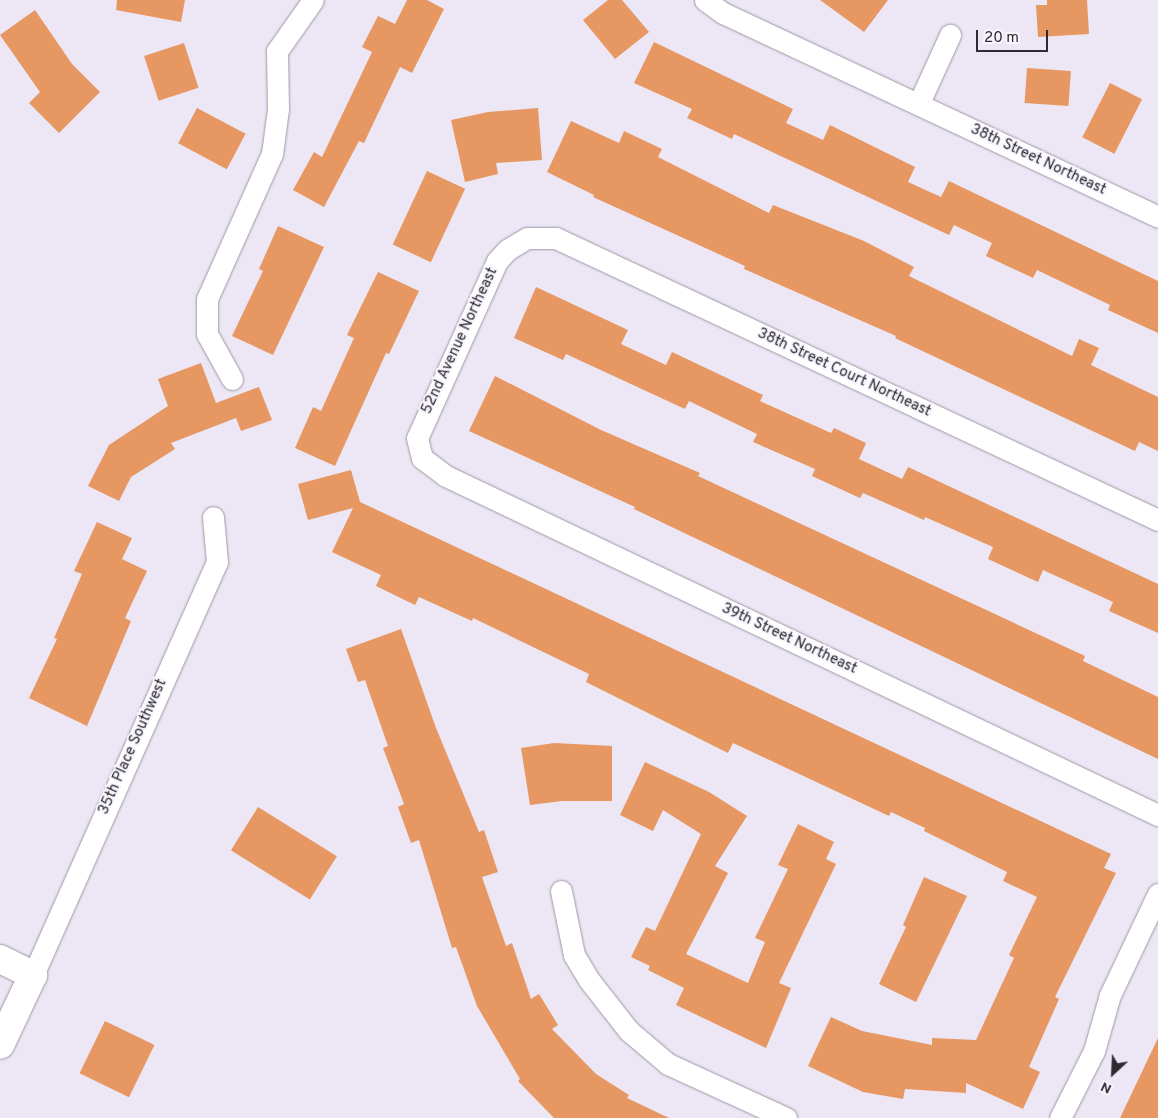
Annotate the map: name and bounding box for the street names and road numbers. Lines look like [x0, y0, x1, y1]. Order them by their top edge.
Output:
street label: 38th Street Northeast [967, 121, 1109, 199]
street label: 52nd Avenue Northeast [418, 265, 502, 417]
street label: 38th Street Court Northeast [754, 325, 934, 421]
street label: 39th Street Northeast [718, 600, 860, 678]
street label: 35th Place Southwest [95, 676, 171, 818]

